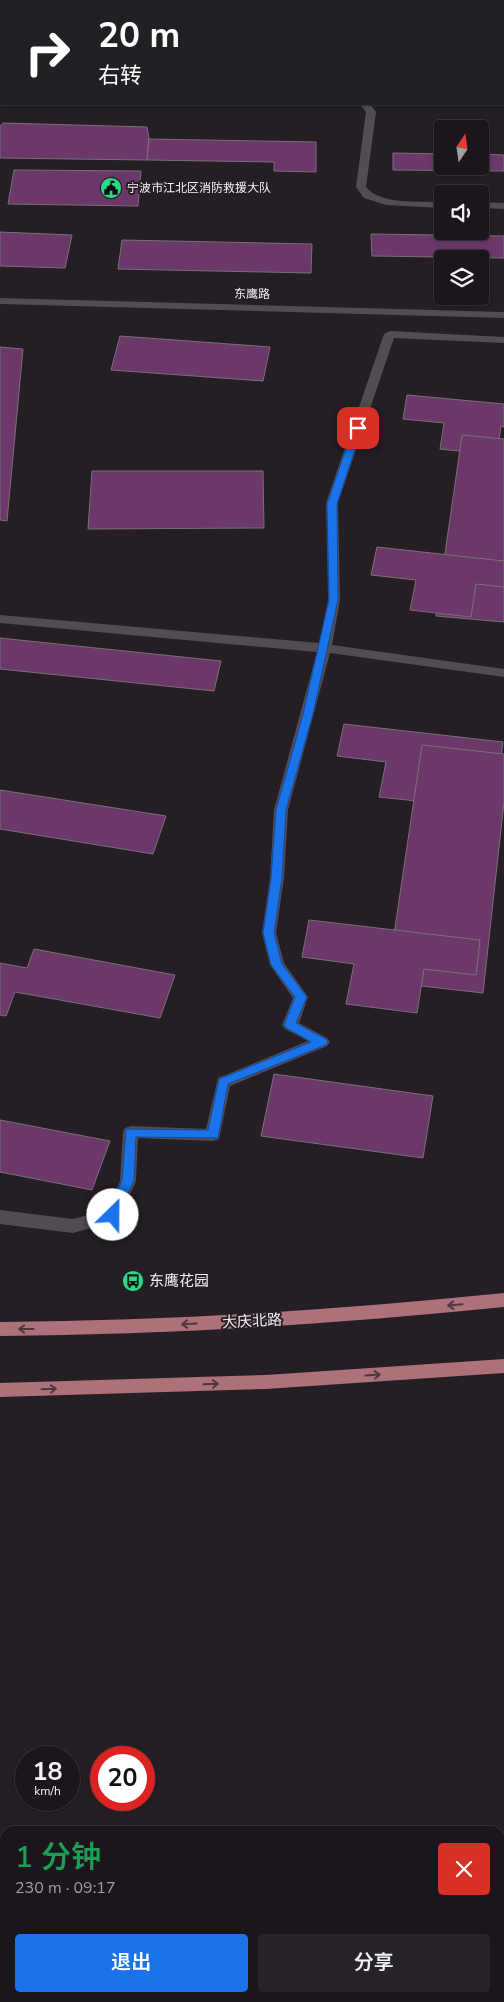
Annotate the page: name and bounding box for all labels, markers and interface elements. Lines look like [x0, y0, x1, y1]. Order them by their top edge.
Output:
text: 20 m [98, 12, 180, 59]
icon: right [15, 20, 80, 85]
text: 右转 [98, 61, 142, 91]
north arrow [434, 120, 489, 175]
map controls [434, 120, 489, 305]
public building icon: 宁波市江北区消防救援大队 [99, 176, 123, 200]
place label: 宁波市江北区消防救援大队 [127, 180, 271, 196]
button: sound [434, 185, 489, 240]
button: layers [434, 250, 489, 305]
street label: 东鹰路 [234, 286, 270, 302]
pin [337, 407, 379, 449]
icon: arrive [344, 414, 372, 442]
position arrow [86, 1188, 138, 1240]
bus stop icon: 东鹰花园 [121, 1269, 145, 1293]
place label: 东鹰花园 [149, 1271, 209, 1291]
one-way arrow [448, 1300, 464, 1309]
street label: 大庆北路 [222, 1309, 282, 1333]
one-way arrow [181, 1319, 197, 1329]
one-way arrow [19, 1324, 35, 1334]
one-way arrow [365, 1370, 381, 1379]
one-way arrow [202, 1379, 219, 1389]
one-way arrow [40, 1384, 56, 1393]
speed limit sign: 20 [90, 1746, 155, 1811]
text: 18 [32, 1755, 63, 1789]
text: km/h [34, 1783, 61, 1799]
text: 1 分钟 [15, 1837, 101, 1878]
button: close [438, 1843, 490, 1895]
text: 230 m · 09:17 [15, 1877, 116, 1899]
button: 退出 [15, 1934, 248, 1992]
button: 分享 [258, 1934, 490, 1992]

